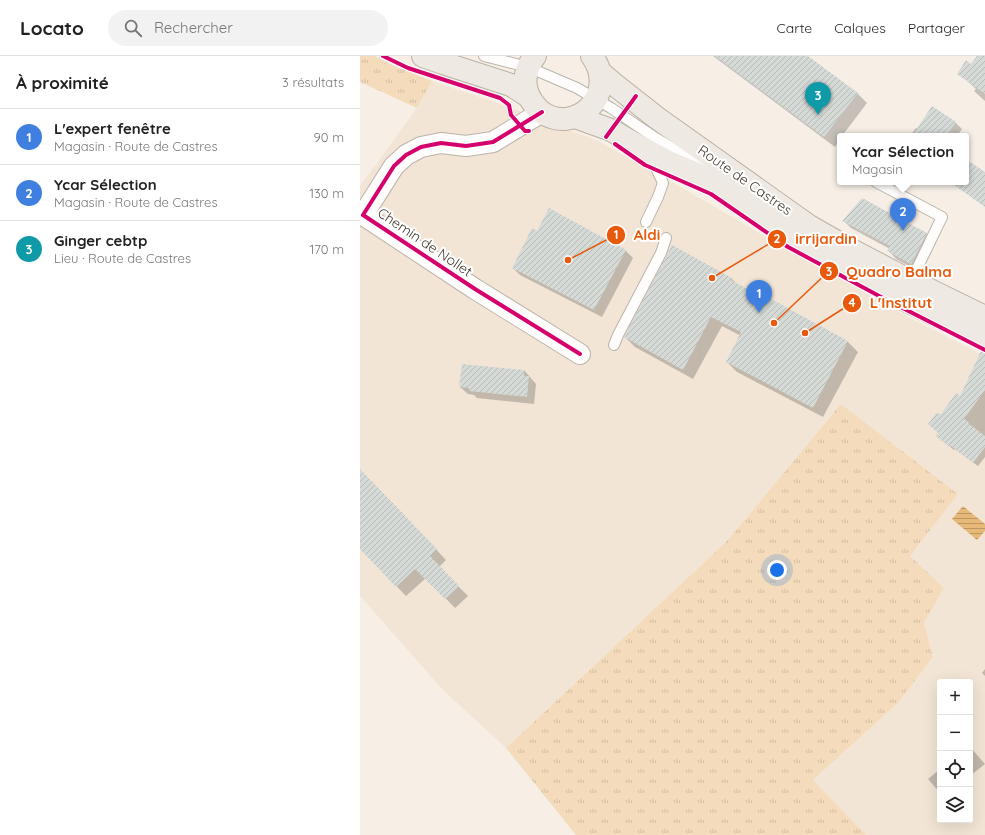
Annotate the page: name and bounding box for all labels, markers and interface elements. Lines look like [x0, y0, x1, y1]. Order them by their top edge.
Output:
search box [108, 10, 388, 46]
text: Locato [20, 16, 84, 40]
icon: search [122, 17, 144, 39]
text: Rechercher [154, 18, 233, 37]
text: Carte [777, 19, 812, 37]
text: Calques [834, 19, 886, 37]
text: Partager [908, 19, 965, 37]
text: À proximité [16, 72, 109, 93]
text: 3 résultats [282, 74, 344, 90]
pin: 3 [805, 82, 831, 115]
text: L'expert fenêtre [54, 119, 171, 138]
text: 1 [26, 129, 32, 145]
text: 90 m [314, 129, 344, 145]
popup [837, 133, 969, 185]
text: Magasin · Route de Castres [54, 138, 218, 154]
street label: Route de Castres [694, 141, 796, 219]
text: Ycar Sélection [852, 142, 954, 161]
text: Magasin [852, 161, 903, 177]
text: Ycar Sélection [54, 175, 157, 194]
text: 2 [25, 185, 33, 201]
text: 130 m [309, 185, 344, 201]
text: Magasin · Route de Castres [54, 194, 218, 210]
pin: 2 [890, 198, 916, 231]
street label: Chemin de Nollet [374, 204, 476, 280]
callout: Aldi [606, 222, 668, 249]
text: Aldi [634, 225, 660, 244]
callout: irrijardin [767, 225, 865, 252]
text: 1 [614, 227, 618, 242]
text: irrijardin [795, 229, 857, 248]
text: Ginger cebtp [54, 231, 147, 250]
text: 2 [774, 231, 781, 246]
text: 3 [26, 241, 32, 257]
text: 170 m [309, 241, 344, 257]
text: Lieu · Route de Castres [54, 250, 191, 266]
callout: Quadro Balma [819, 258, 960, 285]
text: Quadro Balma [846, 262, 952, 281]
text: 3 [826, 264, 832, 279]
pin: 1 [746, 280, 772, 313]
callout: L'Institut [842, 290, 940, 317]
text: L'Institut [870, 293, 932, 312]
text: 4 [848, 295, 856, 310]
your location [767, 560, 787, 580]
map controls [937, 679, 973, 823]
button: + [937, 679, 973, 715]
button: − [937, 715, 973, 751]
button: locate [937, 751, 973, 787]
button: layers [937, 787, 973, 823]

